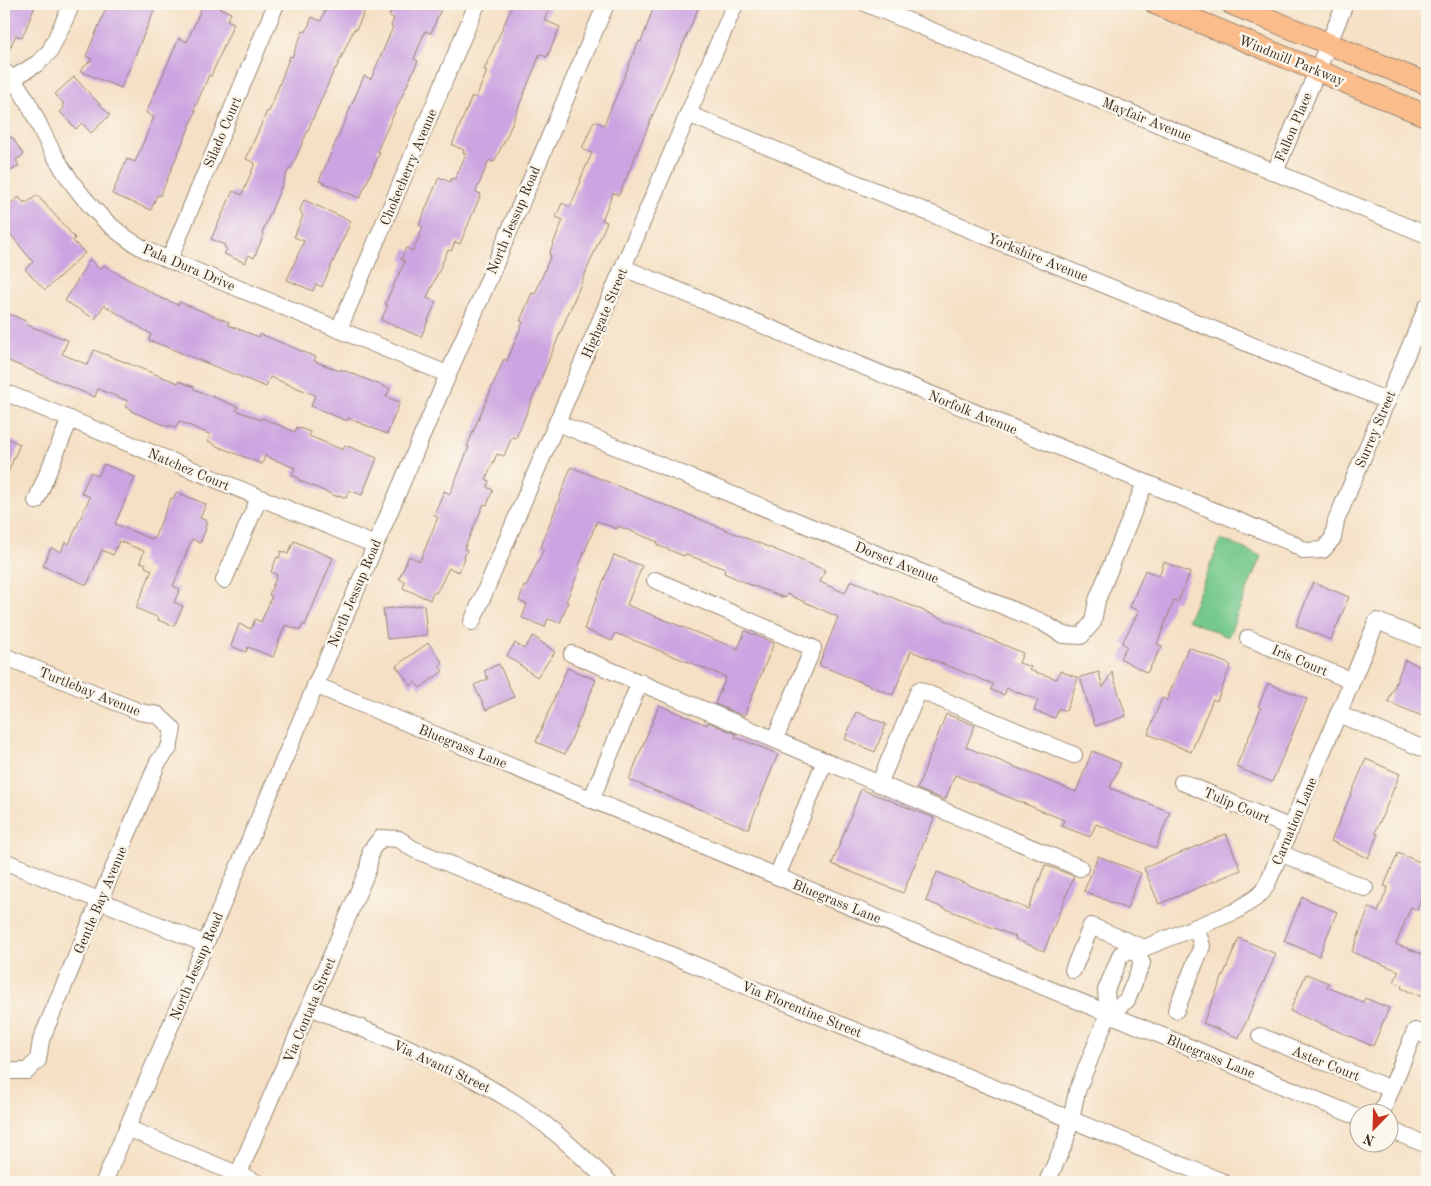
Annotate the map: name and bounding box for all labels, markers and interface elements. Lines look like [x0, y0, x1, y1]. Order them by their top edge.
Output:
street label: Windmill Parkway [1237, 33, 1347, 89]
street label: Fallon Place [1273, 90, 1315, 164]
street label: Silado Court [202, 95, 244, 170]
street label: Mayfair Avenue [1100, 96, 1193, 144]
street label: Chokecherry Avenue [378, 107, 440, 228]
street label: North Jessup Road [485, 164, 543, 276]
street label: Yorkshire Avenue [985, 231, 1090, 284]
street label: Pala Dura Drive [140, 242, 237, 294]
street label: Highgate Street [580, 266, 630, 361]
street label: Norfolk Avenue [926, 389, 1019, 437]
street label: Surrey Street [1353, 389, 1399, 470]
street label: Natchez Court [146, 446, 232, 493]
street label: North Jessup Road [326, 537, 384, 649]
street label: Dorset Avenue [853, 540, 941, 586]
street label: Iris Court [1269, 643, 1330, 679]
street label: Turtlebay Avenue [37, 665, 142, 719]
street label: Bluegrass Lane [416, 723, 509, 771]
street label: Carnation Lane [1270, 775, 1320, 867]
street label: Tulip Court [1201, 786, 1272, 826]
street label: Gentle Bay Avenue [72, 845, 130, 956]
street label: Bluegrass Lane [790, 878, 883, 926]
street label: North Jessup Road [168, 910, 226, 1022]
street label: Via Contata Street [281, 955, 339, 1065]
street label: Via Florentine Street [739, 979, 864, 1041]
street label: Bluegrass Lane [1164, 1033, 1257, 1081]
street label: Via Avanti Street [391, 1038, 493, 1096]
street label: Aster Court [1290, 1044, 1362, 1084]
north arrow [1348, 1104, 1398, 1154]
text: N [1361, 1130, 1377, 1148]

